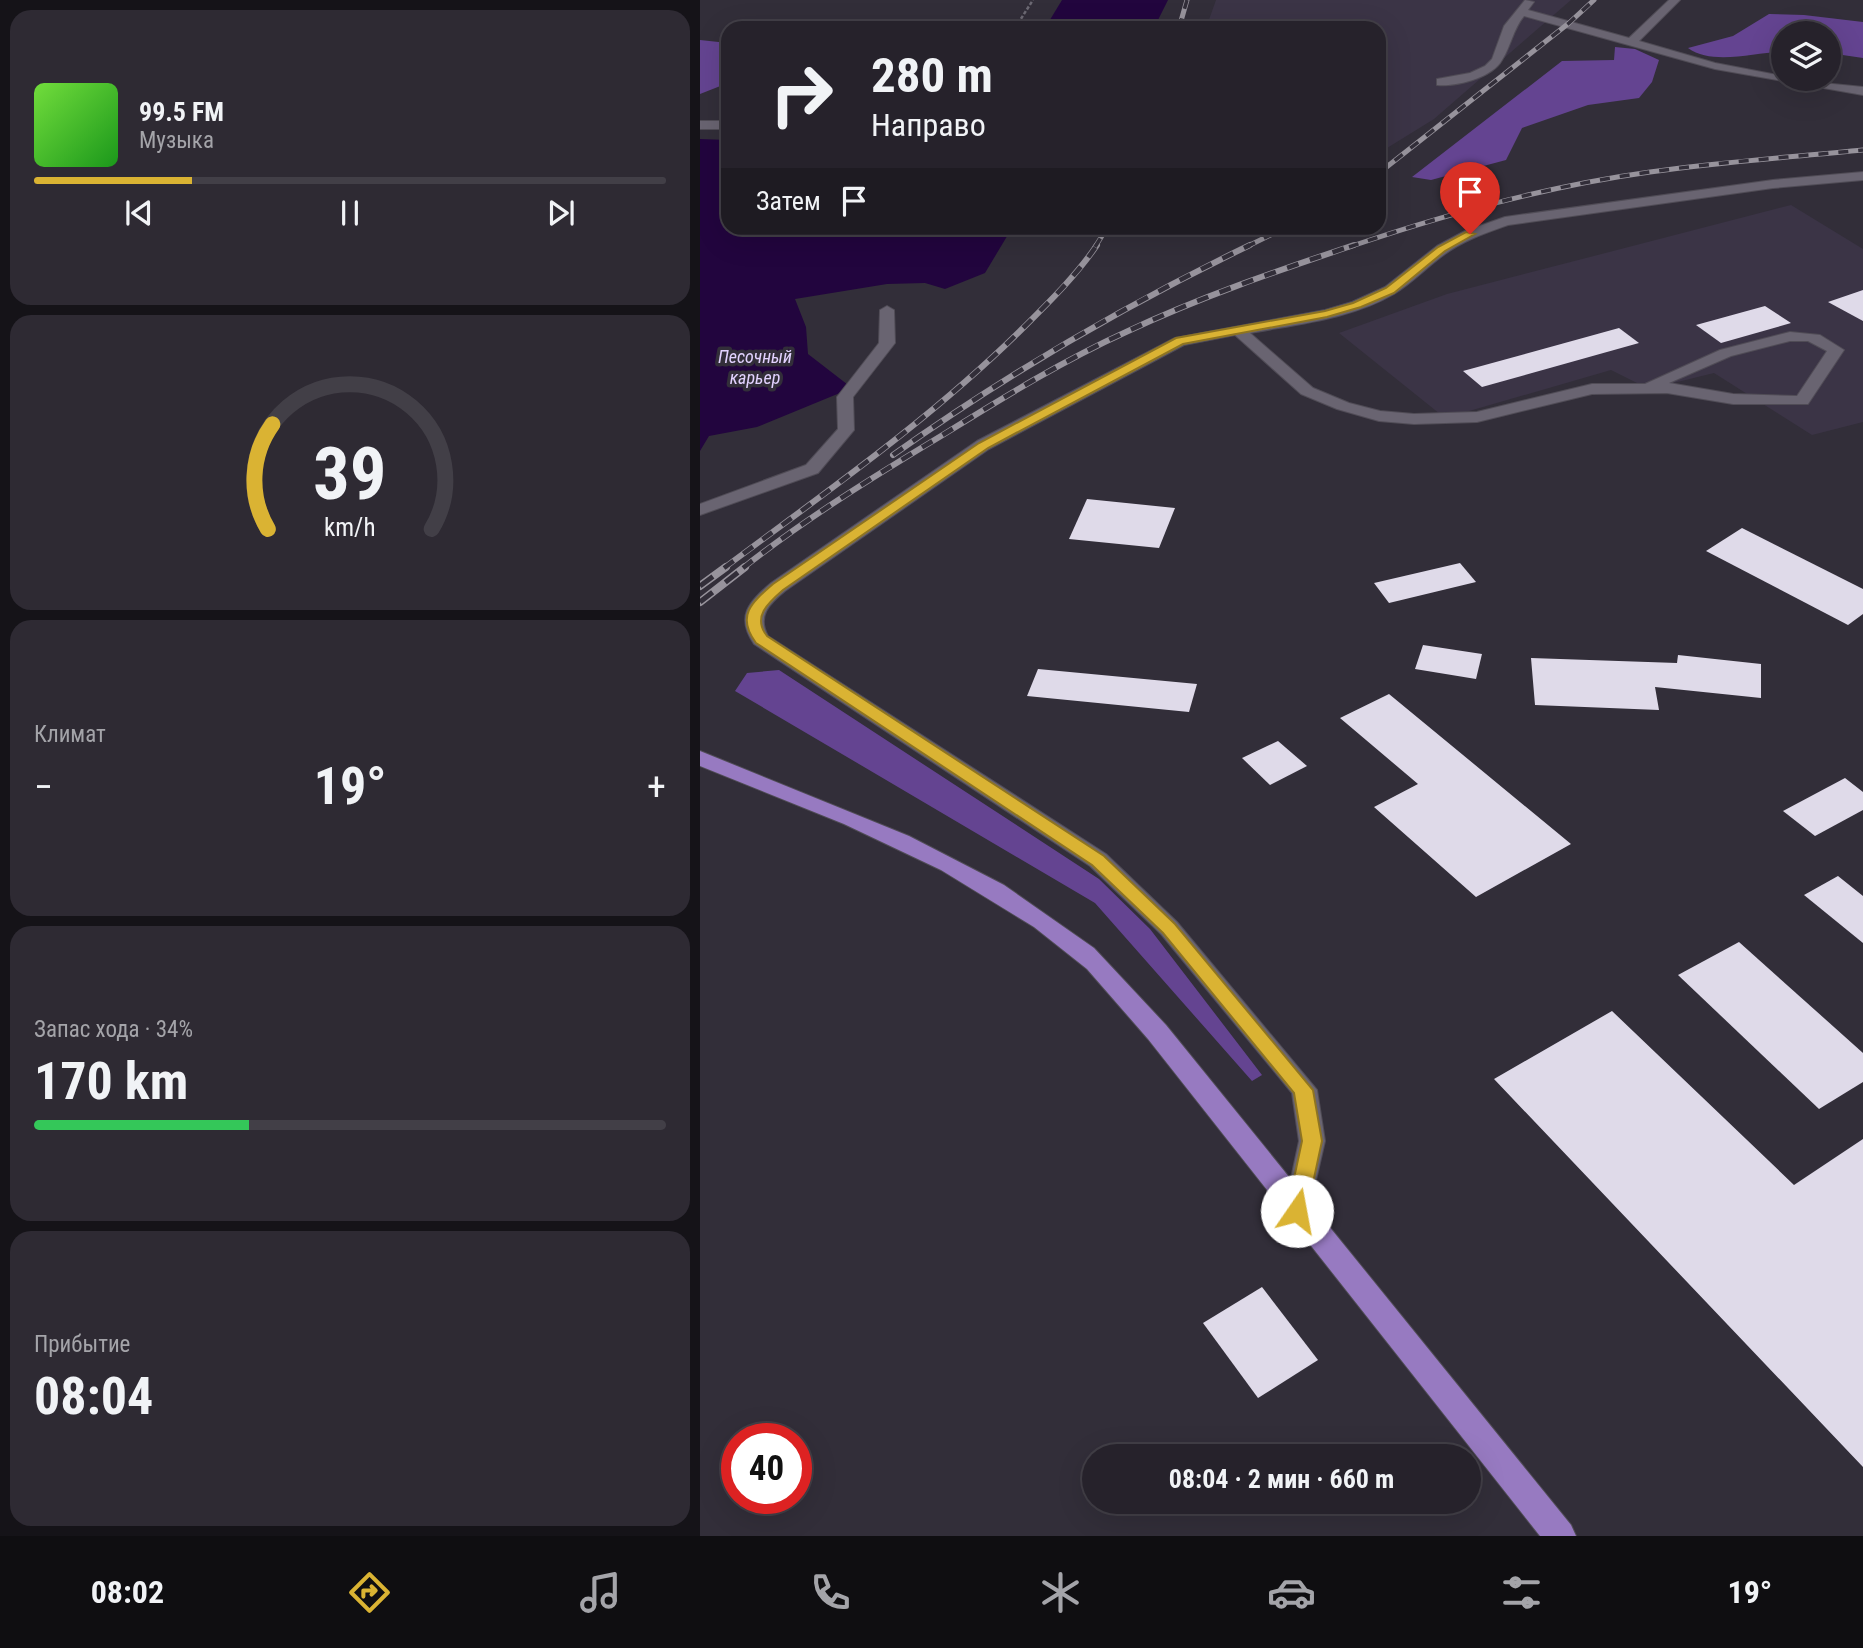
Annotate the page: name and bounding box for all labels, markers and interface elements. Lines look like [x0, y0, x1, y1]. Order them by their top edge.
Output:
map controls [1771, 21, 1841, 91]
button: layers [1771, 21, 1841, 91]
text: 280 m [871, 47, 993, 104]
icon: right [756, 49, 847, 140]
text: 99.5 FM [139, 97, 224, 127]
text: Направо [871, 106, 986, 144]
text: Музыка [139, 127, 214, 154]
pin [1440, 162, 1500, 234]
icon: arrive [1451, 173, 1489, 211]
icon: arrive [835, 182, 873, 220]
text: Затем [756, 186, 821, 216]
icon: previous [120, 194, 158, 232]
icon: pause [331, 194, 369, 232]
icon: next [542, 194, 580, 232]
water label: Песочный карьер [718, 346, 792, 388]
text: 39 [313, 431, 387, 517]
text: km/h [324, 513, 376, 542]
text: Климат [34, 721, 106, 748]
text: 19° [314, 756, 386, 817]
text: − [34, 765, 53, 809]
text: + [647, 765, 666, 809]
text: Запас хода · 34% [34, 1016, 193, 1043]
text: 170 km [34, 1051, 188, 1112]
position arrow [1260, 1174, 1334, 1248]
text: Прибытие [34, 1331, 130, 1358]
text: 08:04 [34, 1366, 153, 1427]
speed limit sign: 40 [721, 1423, 812, 1514]
text: 08:04 · 2 мин · 660 m [1169, 1464, 1394, 1494]
icon: directions [345, 1568, 394, 1617]
icon: music [576, 1568, 625, 1617]
icon: phone [806, 1568, 855, 1617]
icon: climate [1036, 1568, 1085, 1617]
icon: car [1267, 1568, 1316, 1617]
icon: filters [1497, 1568, 1546, 1617]
text: 08:02 [91, 1573, 164, 1611]
text: 19° [1728, 1573, 1772, 1611]

